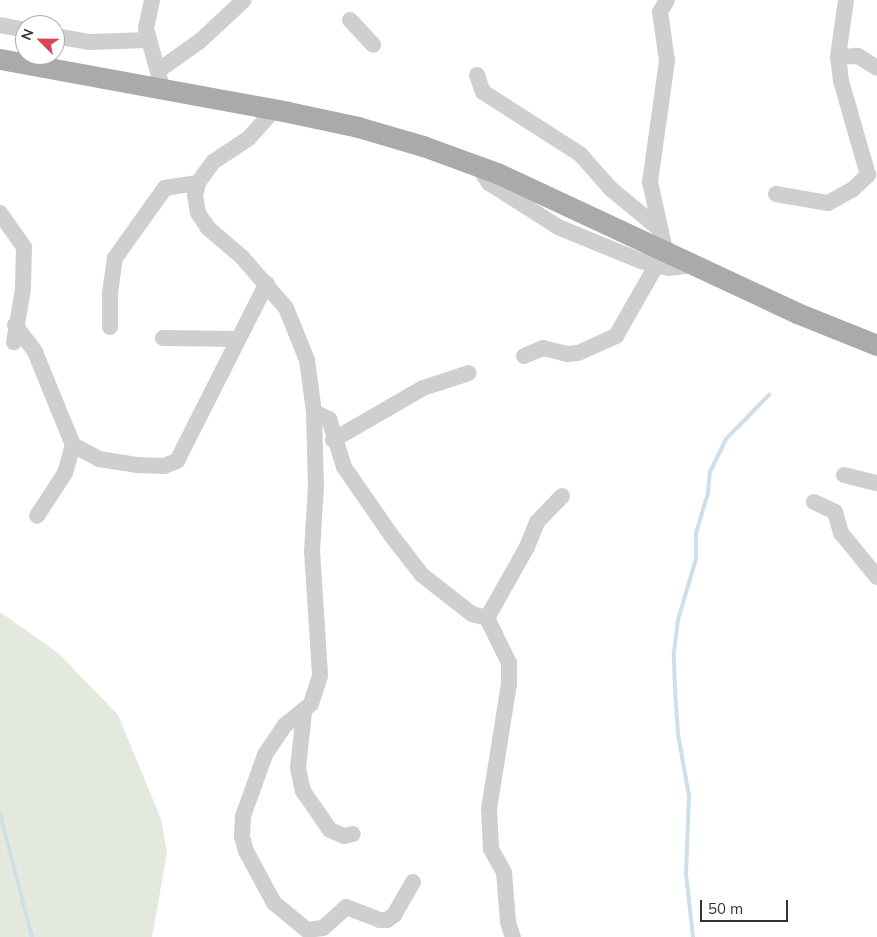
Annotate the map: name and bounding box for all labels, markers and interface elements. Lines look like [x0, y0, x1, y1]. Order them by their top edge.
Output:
north arrow [15, 15, 65, 65]
text: N [17, 26, 37, 43]
scale bar [702, 890, 790, 922]
text: 50 m [708, 899, 743, 918]

